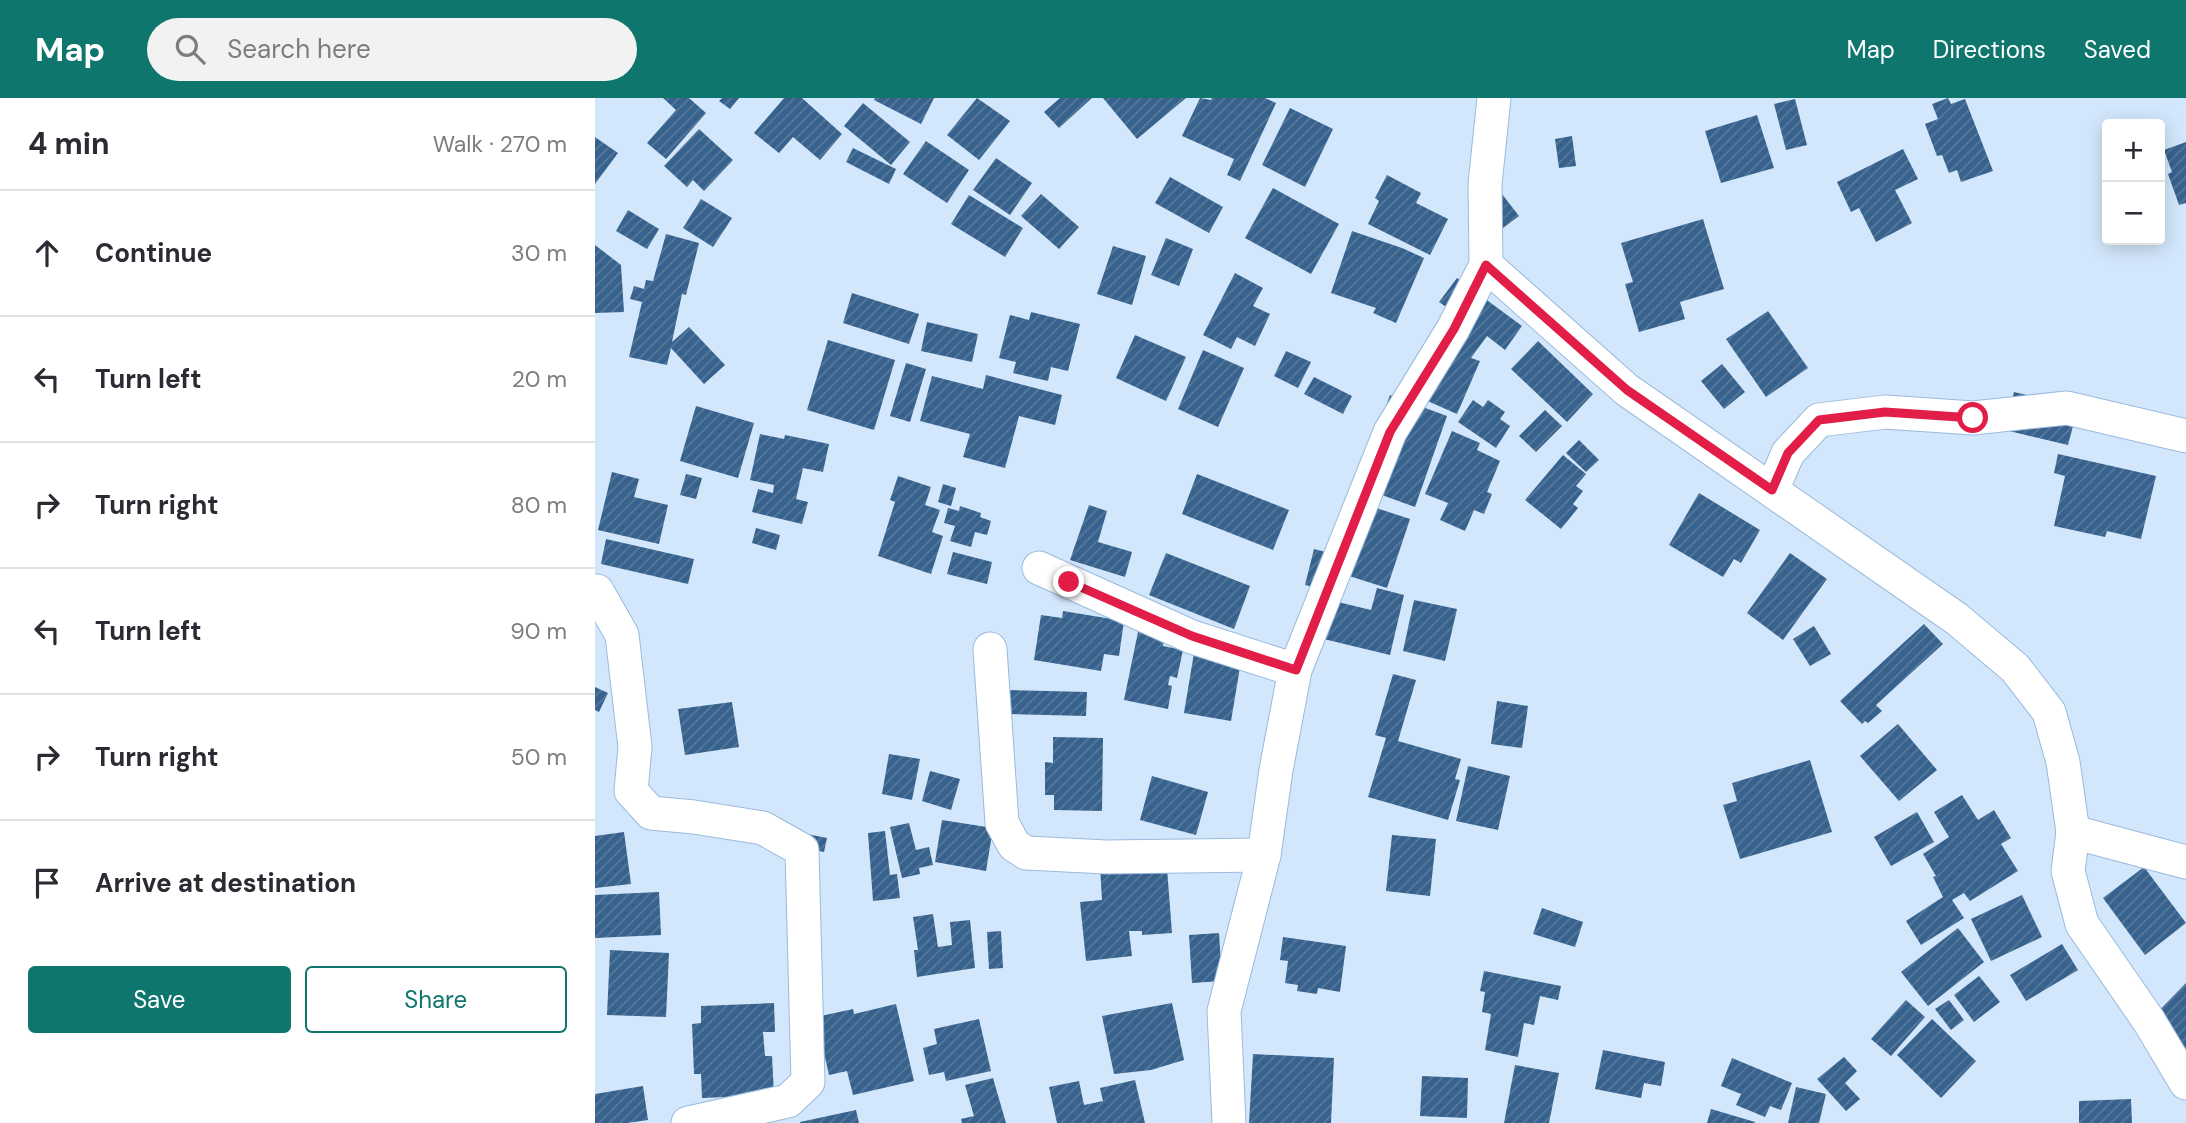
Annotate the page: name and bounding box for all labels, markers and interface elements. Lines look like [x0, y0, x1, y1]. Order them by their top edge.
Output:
search box [147, 18, 637, 81]
text: Map [35, 28, 105, 71]
icon: search [171, 30, 209, 68]
text: Search here [227, 32, 371, 66]
text: Map [1847, 34, 1895, 65]
text: Directions [1933, 34, 2046, 65]
text: Saved [2084, 34, 2151, 65]
map controls [2102, 119, 2165, 245]
button: + [2102, 119, 2165, 182]
text: 4 min [28, 124, 110, 163]
text: Walk · 270 m [433, 129, 567, 159]
button: − [2102, 182, 2165, 245]
icon: ahead [28, 234, 66, 272]
text: Continue [95, 236, 212, 270]
text: 30 m [511, 238, 567, 268]
icon: left [28, 360, 66, 398]
text: Turn left [95, 362, 202, 396]
text: 20 m [512, 364, 567, 394]
route start [1957, 402, 1988, 433]
icon: right [28, 486, 66, 524]
text: Turn right [95, 488, 219, 522]
text: 80 m [511, 490, 567, 520]
route end [1053, 566, 1084, 597]
icon: left [28, 612, 66, 650]
text: Turn left [95, 614, 202, 648]
text: 90 m [510, 616, 567, 646]
icon: right [28, 738, 66, 776]
text: Turn right [95, 740, 219, 774]
text: 50 m [511, 742, 567, 772]
icon: arrive [28, 864, 66, 902]
text: Arrive at destination [95, 866, 356, 900]
button: Save [28, 966, 291, 1033]
button: Share [305, 966, 567, 1033]

